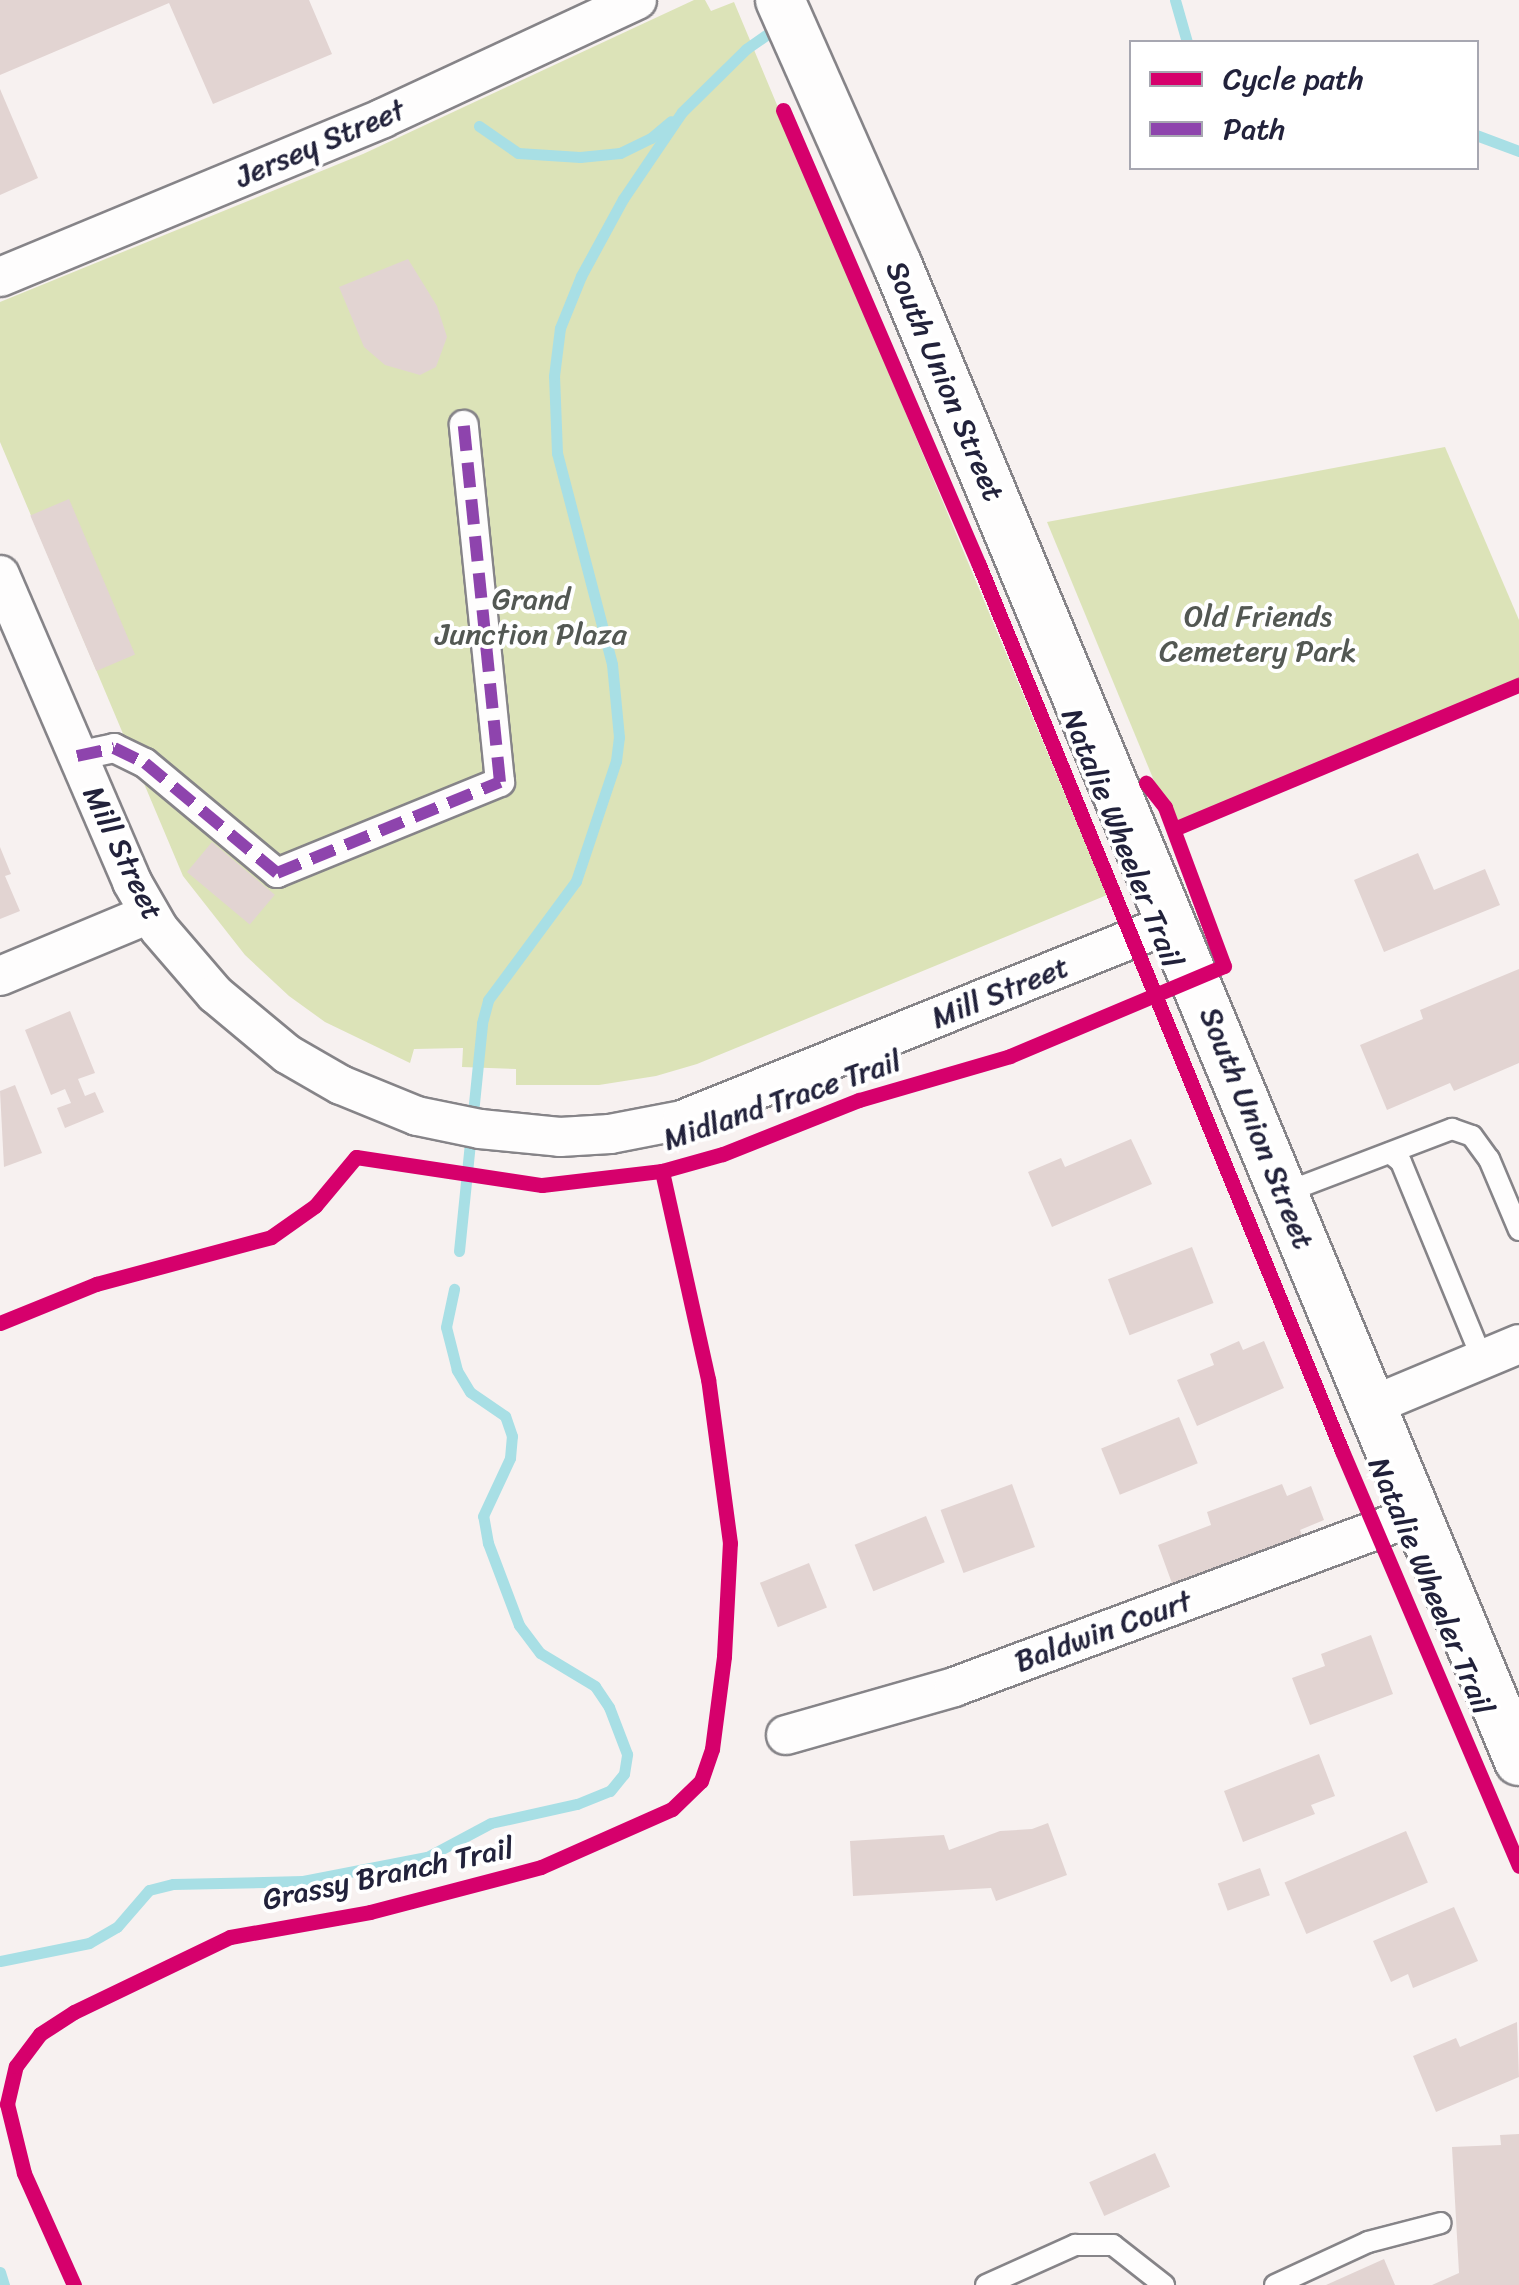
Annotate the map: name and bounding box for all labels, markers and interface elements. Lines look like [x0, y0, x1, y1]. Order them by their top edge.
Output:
legend [1129, 40, 1479, 170]
text: Cycle path [1223, 52, 1364, 106]
street label: Jersey Street [230, 91, 410, 195]
text: Path [1223, 102, 1285, 156]
street label: South Union Street [878, 255, 1012, 507]
park label: Grand Junction Plaza [435, 581, 627, 652]
park label: Old Friends Cemetery Park [1159, 598, 1357, 668]
street label: Natalie Wheeler Trail [1054, 704, 1190, 972]
street label: Mill Street [75, 780, 171, 926]
street label: Mill Street [926, 948, 1074, 1036]
street label: South Union Street [1192, 1002, 1322, 1254]
street label: Midland Trace Trail [658, 1042, 906, 1158]
street label: Natalie Wheeler Trail [1361, 1452, 1501, 1720]
street label: Baldwin Court [1009, 1582, 1197, 1680]
street label: Grassy Branch Trail [260, 1830, 516, 1918]

